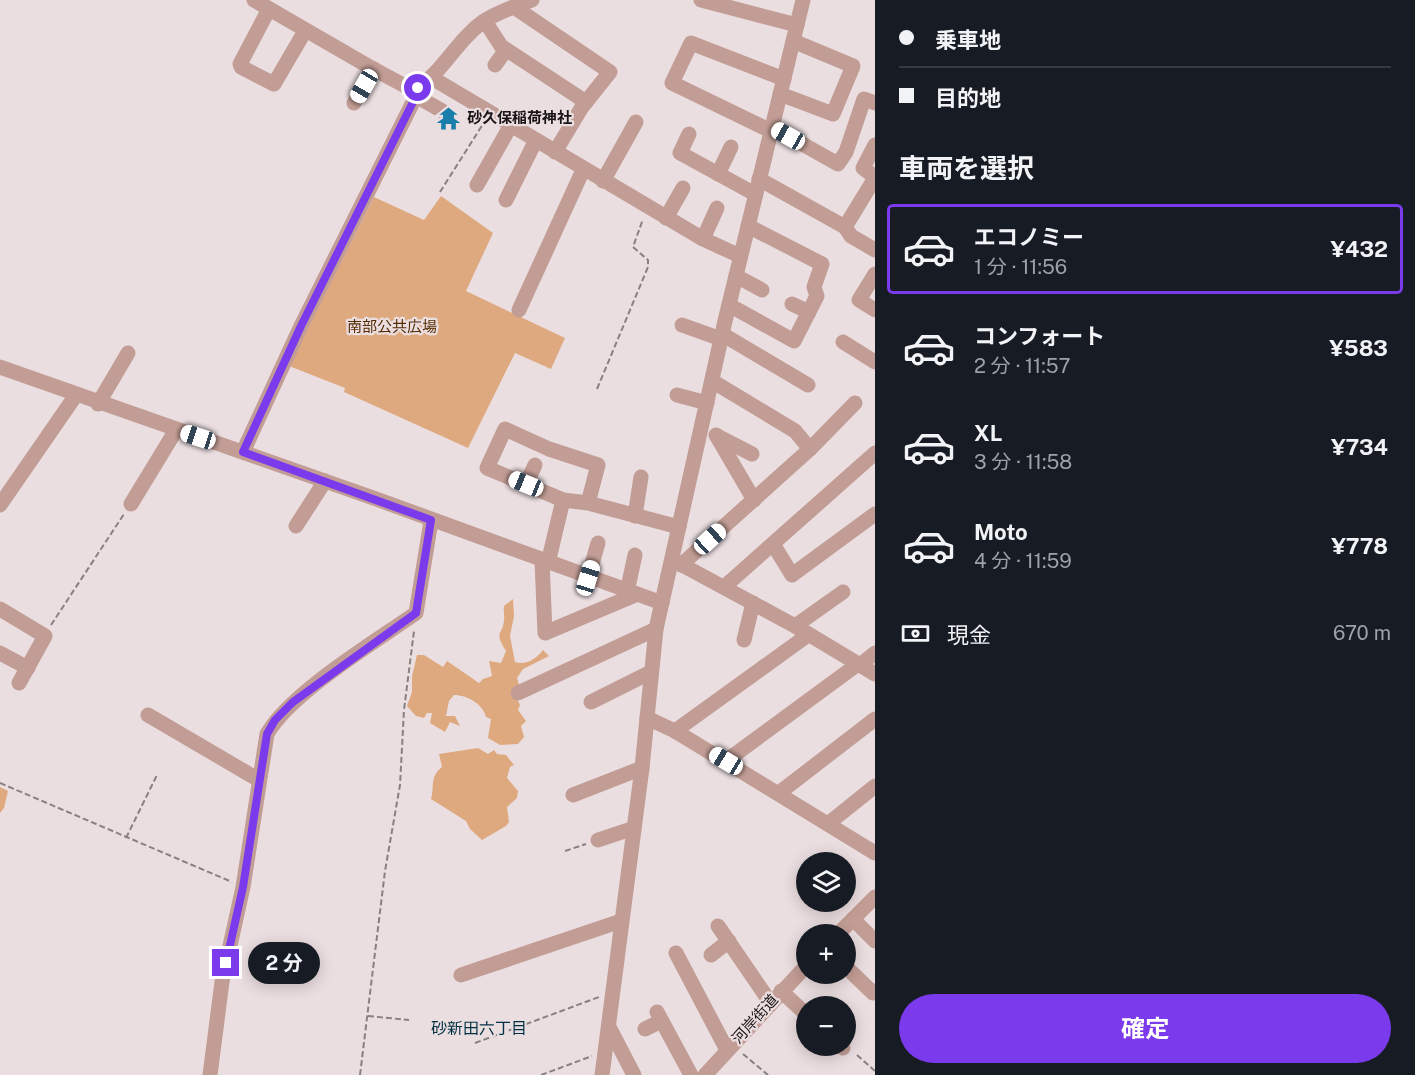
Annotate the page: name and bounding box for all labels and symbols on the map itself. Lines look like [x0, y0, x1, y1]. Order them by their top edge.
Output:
car [347, 66, 381, 106]
route start [404, 74, 431, 101]
temple icon: 砂久保稲荷神社 [436, 105, 462, 131]
place label: 砂久保稲荷神社 [467, 109, 572, 126]
car [768, 119, 808, 153]
park label: 南部公共広場 [347, 318, 437, 335]
car [178, 423, 218, 451]
car [506, 469, 546, 499]
car [691, 520, 729, 558]
car [574, 558, 602, 598]
car [706, 744, 746, 778]
callout: 2 分 [247, 942, 319, 984]
route end [212, 949, 239, 976]
street label: 河岸街道 [728, 991, 781, 1047]
district label: 砂新田六丁目 [431, 1019, 527, 1038]

